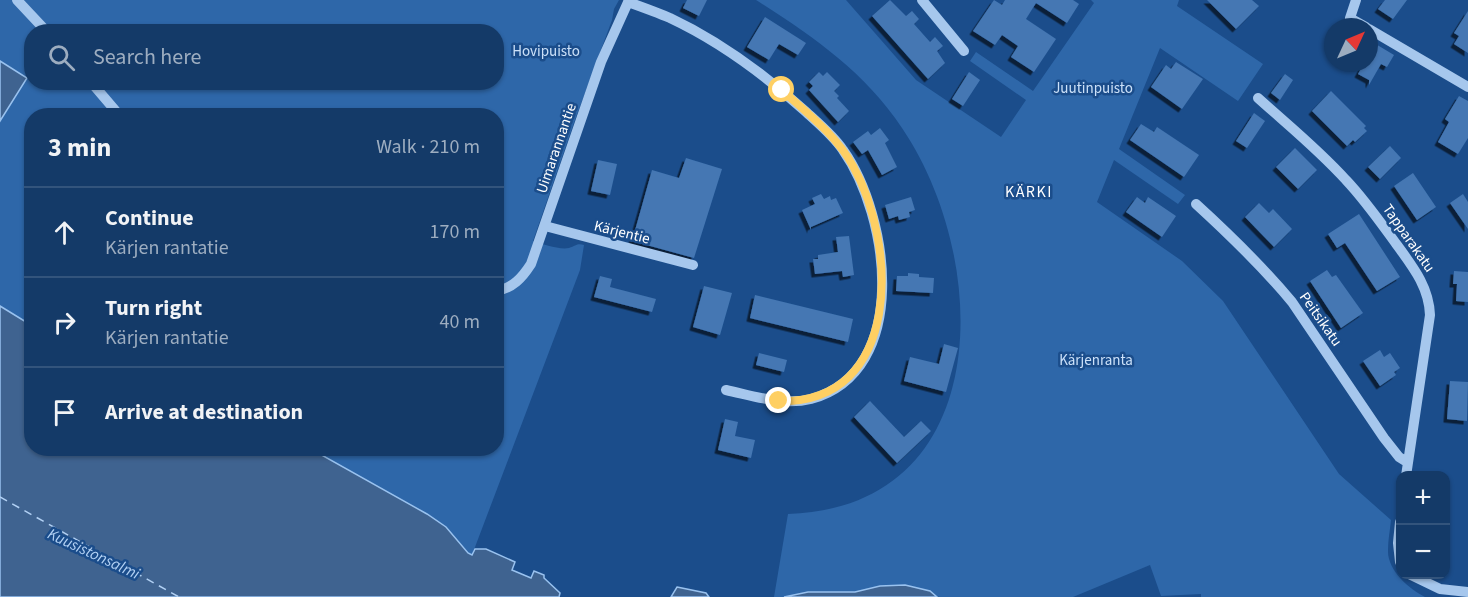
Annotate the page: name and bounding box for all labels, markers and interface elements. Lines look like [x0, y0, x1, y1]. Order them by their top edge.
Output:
north arrow [1324, 18, 1378, 72]
search box [24, 24, 504, 90]
icon: search [45, 41, 78, 74]
text: Search here [93, 41, 201, 73]
park label: Hovipuisto [512, 41, 580, 62]
route start [768, 76, 794, 102]
park label: Juutinpuisto [1053, 78, 1133, 99]
street label: Uimarannantie [531, 100, 582, 196]
text: 3 min [48, 129, 111, 166]
text: Walk · 210 m [376, 133, 480, 161]
district label: KÄRKI [1005, 181, 1053, 203]
street label: Tapparakatu [1377, 200, 1440, 277]
text: Continue [105, 202, 194, 234]
street label: Kärjentie [592, 215, 652, 250]
icon: ahead [48, 216, 81, 249]
text: 170 m [430, 218, 480, 246]
text: Kärjen rantatie [105, 234, 229, 262]
street label: Peitsikatu [1294, 288, 1347, 351]
text: Turn right [105, 292, 202, 324]
icon: right [48, 306, 81, 339]
text: 40 m [440, 308, 480, 336]
text: Kärjen rantatie [105, 324, 229, 352]
park label: Kärjenranta [1059, 350, 1133, 371]
route end [765, 387, 791, 413]
icon: arrive [48, 396, 81, 429]
text: Arrive at destination [105, 396, 303, 428]
map controls [1396, 471, 1450, 579]
button: + [1396, 471, 1450, 525]
water label: Kuusistonsalmi [44, 523, 143, 585]
button: − [1396, 525, 1450, 579]

